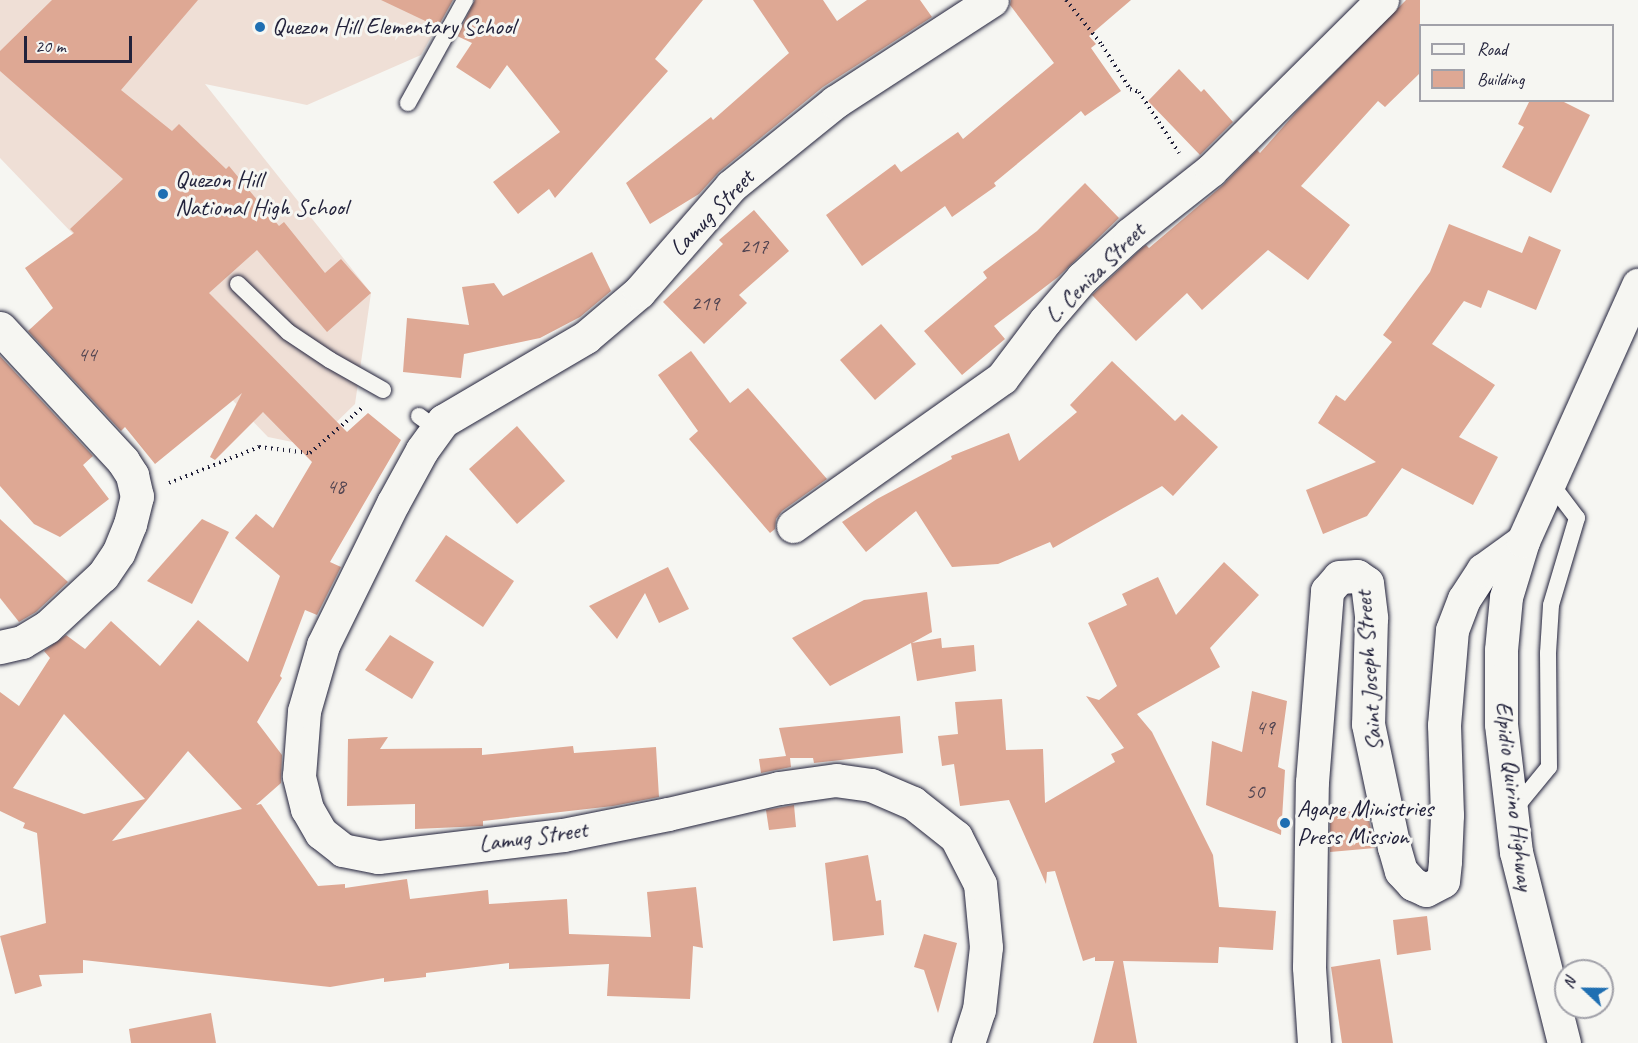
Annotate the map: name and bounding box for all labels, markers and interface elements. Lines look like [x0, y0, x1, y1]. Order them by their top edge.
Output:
place label: Quezon Hill Elementary School [272, 13, 515, 41]
marker: Quezon Hill Elementary School [253, 20, 267, 34]
scale bar [27, 24, 135, 62]
legend [1419, 24, 1614, 102]
text: 20 m [35, 35, 66, 57]
text: Road [1477, 38, 1507, 60]
text: Building [1477, 68, 1524, 90]
street label: Lamug Street [664, 164, 760, 262]
place label: Quezon Hill National High School [175, 166, 347, 222]
marker: Quezon Hill National High School [156, 187, 170, 201]
street label: L. Ceniza Street [1039, 217, 1151, 329]
house number: 217 [740, 233, 768, 259]
house number: 219 [691, 290, 719, 316]
house number: 44 [78, 341, 96, 367]
house number: 48 [327, 473, 345, 499]
street label: Saint Joseph Street [1349, 590, 1389, 752]
street label: Elpidio Quirino Highway [1488, 700, 1540, 892]
house number: 49 [1256, 714, 1274, 740]
house number: 50 [1246, 778, 1264, 804]
place label: Agape Ministries Press Mission [1297, 795, 1433, 851]
street label: Lamug Street [477, 815, 589, 859]
marker: Agape Ministries Press Mission [1278, 816, 1292, 830]
north arrow [1554, 959, 1614, 1019]
text: N [1558, 975, 1580, 991]

